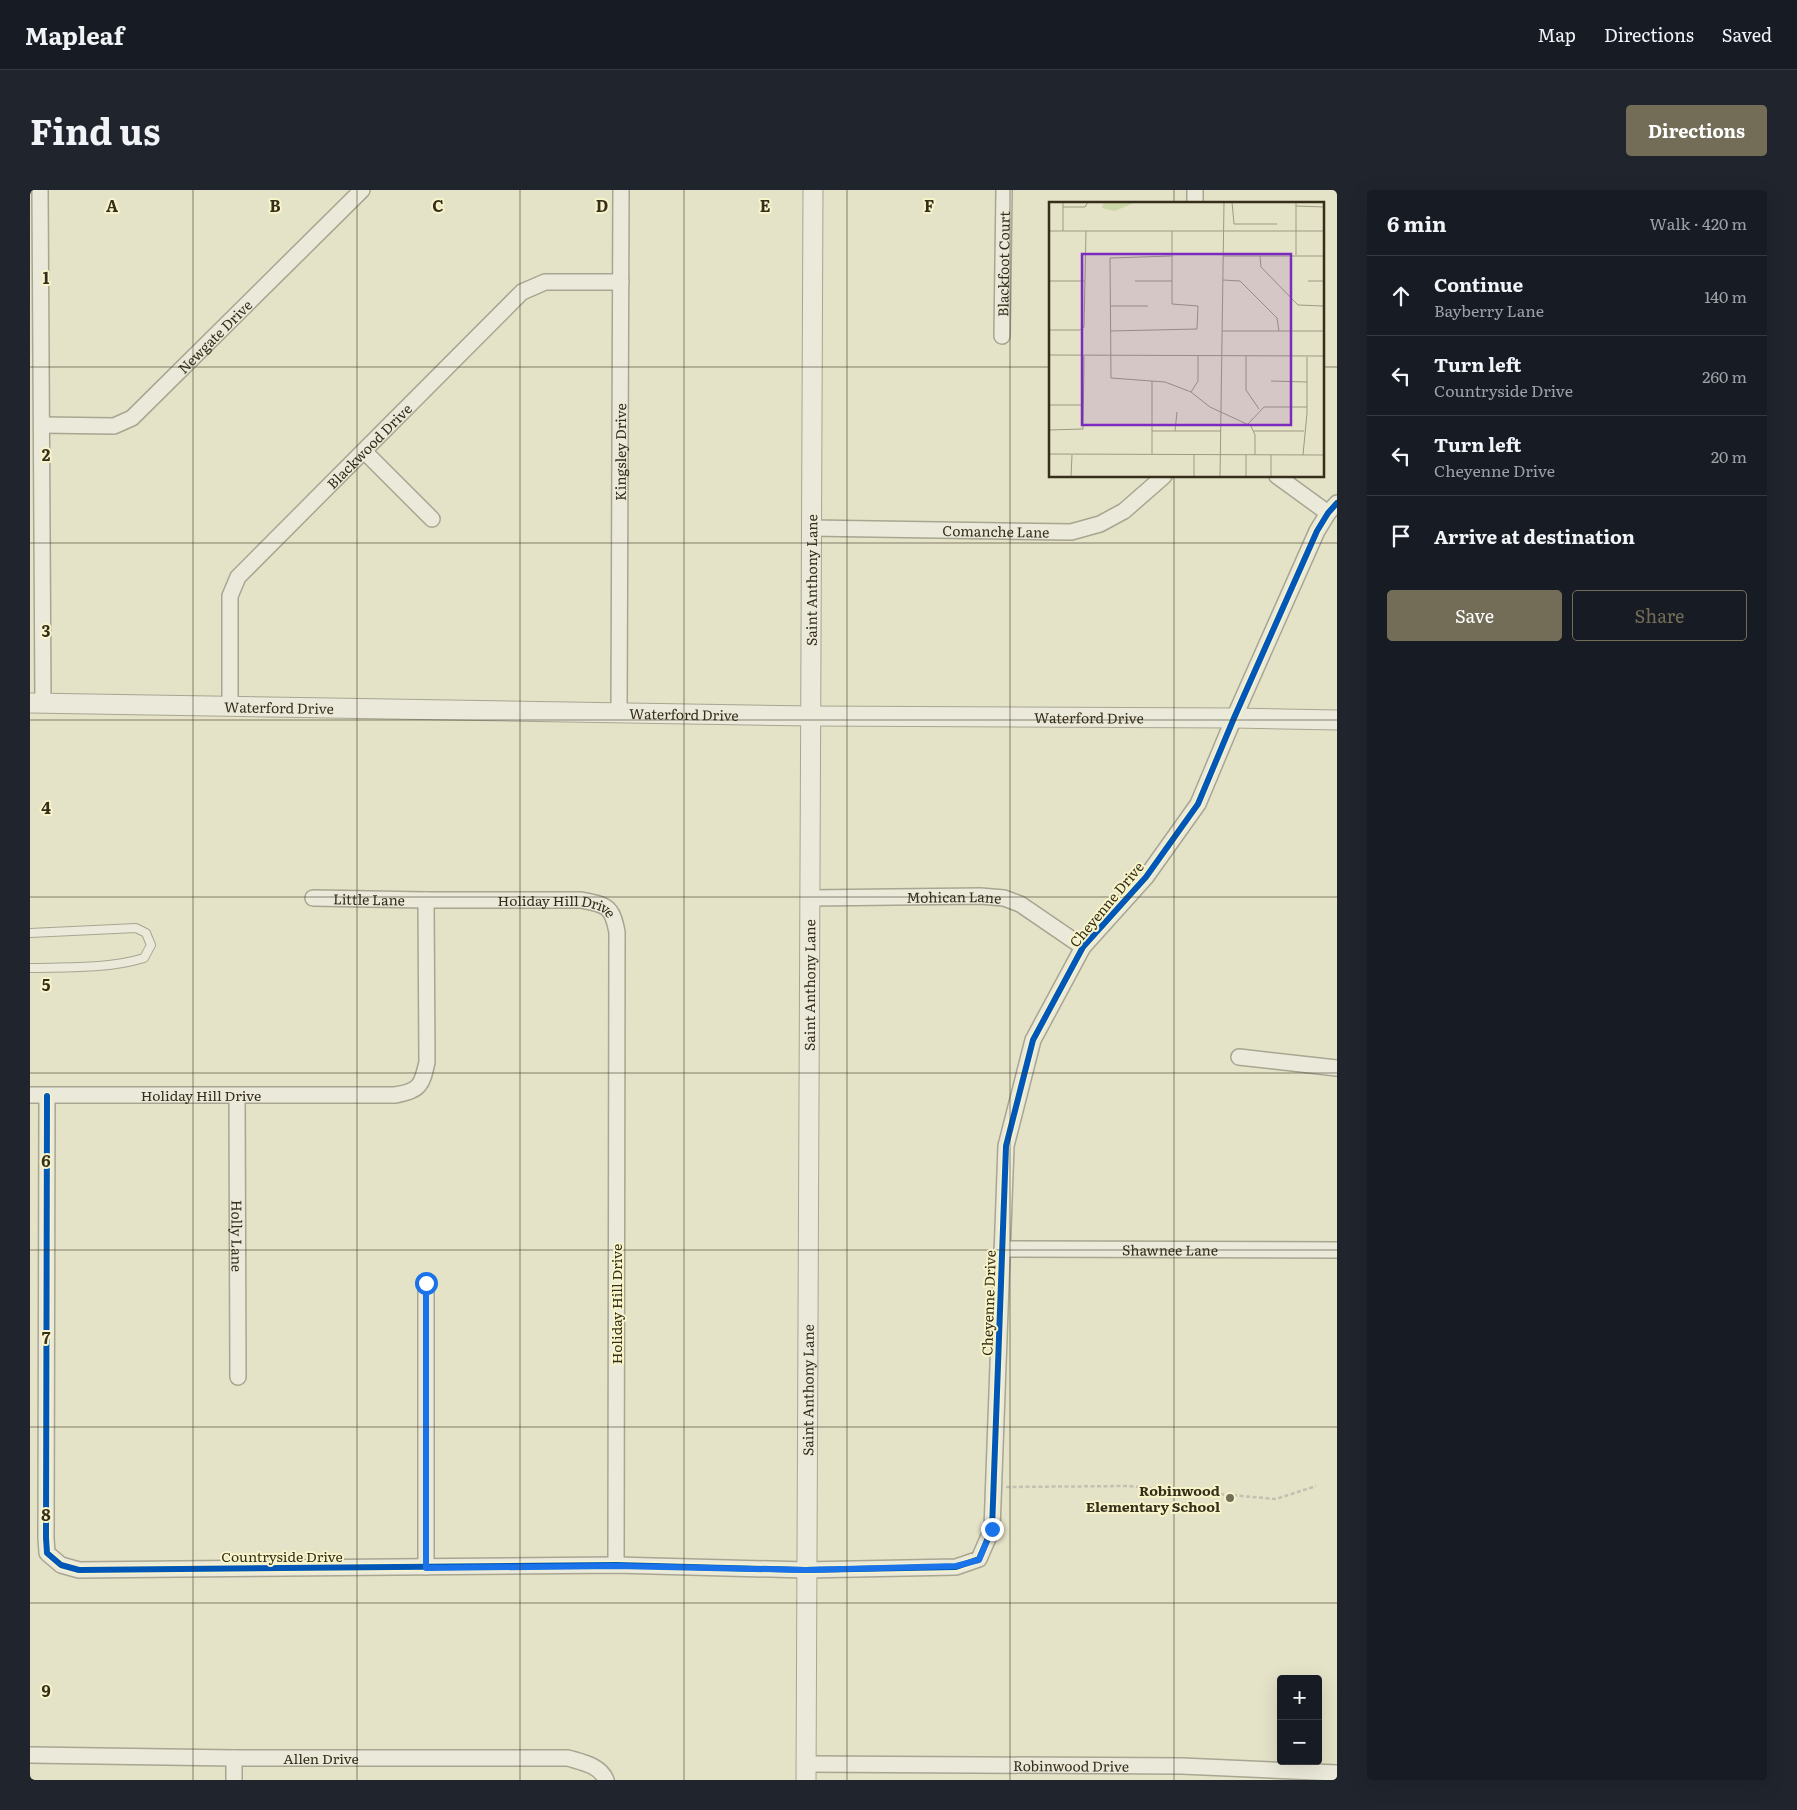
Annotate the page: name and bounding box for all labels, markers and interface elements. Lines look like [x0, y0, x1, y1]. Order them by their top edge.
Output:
text: Mapleaf [25, 17, 124, 52]
text: Map [1538, 21, 1576, 48]
text: Directions [1604, 21, 1694, 48]
text: Saved [1722, 21, 1772, 48]
text: Find us [30, 104, 160, 156]
button: Directions [1626, 105, 1767, 156]
text: A [106, 193, 118, 217]
text: B [269, 193, 281, 217]
text: C [432, 193, 444, 217]
text: D [596, 193, 608, 217]
text: E [760, 193, 771, 217]
text: F [924, 193, 934, 217]
inset map [1049, 202, 1324, 478]
text: 6 min [1387, 207, 1447, 238]
street label: Blackfoot Court [992, 211, 1014, 317]
text: Walk · 420 m [1649, 211, 1747, 235]
text: 1 [43, 265, 50, 289]
text: Continue [1434, 270, 1523, 298]
icon: ahead [1387, 282, 1415, 310]
text: 140 m [1704, 284, 1747, 308]
street label: Newgate Drive [173, 295, 256, 378]
text: Bayberry Lane [1434, 298, 1544, 322]
text: Turn left [1434, 350, 1521, 378]
icon: left [1387, 362, 1415, 390]
text: 260 m [1702, 364, 1747, 388]
text: Countryside Drive [1434, 378, 1573, 402]
street label: Blackwood Drive [322, 399, 416, 493]
street label: Kingsley Drive [610, 403, 630, 501]
text: Turn left [1434, 430, 1521, 458]
text: 2 [42, 442, 51, 466]
icon: left [1387, 442, 1415, 470]
text: 20 m [1711, 444, 1747, 468]
text: Cheyenne Drive [1434, 458, 1555, 482]
street label: Saint Anthony Lane [801, 514, 821, 646]
street label: Comanche Lane [942, 520, 1050, 542]
icon: arrive [1387, 522, 1415, 550]
text: Arrive at destination [1434, 522, 1635, 550]
button: Save [1387, 590, 1562, 641]
button: Share [1572, 590, 1747, 641]
text: 3 [42, 618, 51, 642]
street label: Waterford Drive [224, 696, 334, 718]
street label: Waterford Drive [629, 703, 739, 725]
street label: Waterford Drive [1034, 707, 1144, 728]
text: 4 [41, 795, 51, 819]
street label: Cheyenne Drive [1064, 857, 1148, 951]
street label: Mohican Lane [906, 886, 1002, 908]
street label: Little Lane [333, 888, 405, 910]
street label: Holiday Hill Drive [498, 890, 621, 921]
street label: Saint Anthony Lane [799, 919, 819, 1051]
text: 5 [42, 972, 51, 996]
street label: Holiday Hill Drive [141, 1085, 261, 1105]
text: 6 [41, 1148, 51, 1172]
street label: Holly Lane [227, 1200, 248, 1272]
street label: Shawnee Lane [1122, 1239, 1218, 1260]
street label: Holiday Hill Drive [606, 1244, 626, 1364]
street label: Cheyenne Drive [976, 1250, 1000, 1356]
route start [415, 1272, 438, 1295]
street label: Saint Anthony Lane [797, 1324, 818, 1456]
text: 7 [42, 1325, 51, 1349]
place label: Robinwood Elementary School [1086, 1480, 1220, 1516]
marker: Robinwood Elementary School [1224, 1492, 1236, 1504]
text: 8 [41, 1502, 51, 1526]
route end [981, 1518, 1004, 1541]
street label: Countryside Drive [221, 1546, 343, 1566]
map controls [1277, 1675, 1322, 1765]
button: + [1277, 1675, 1322, 1720]
text: 9 [41, 1678, 51, 1702]
button: − [1277, 1720, 1322, 1765]
street label: Allen Drive [283, 1748, 359, 1768]
street label: Robinwood Drive [1013, 1755, 1129, 1776]

